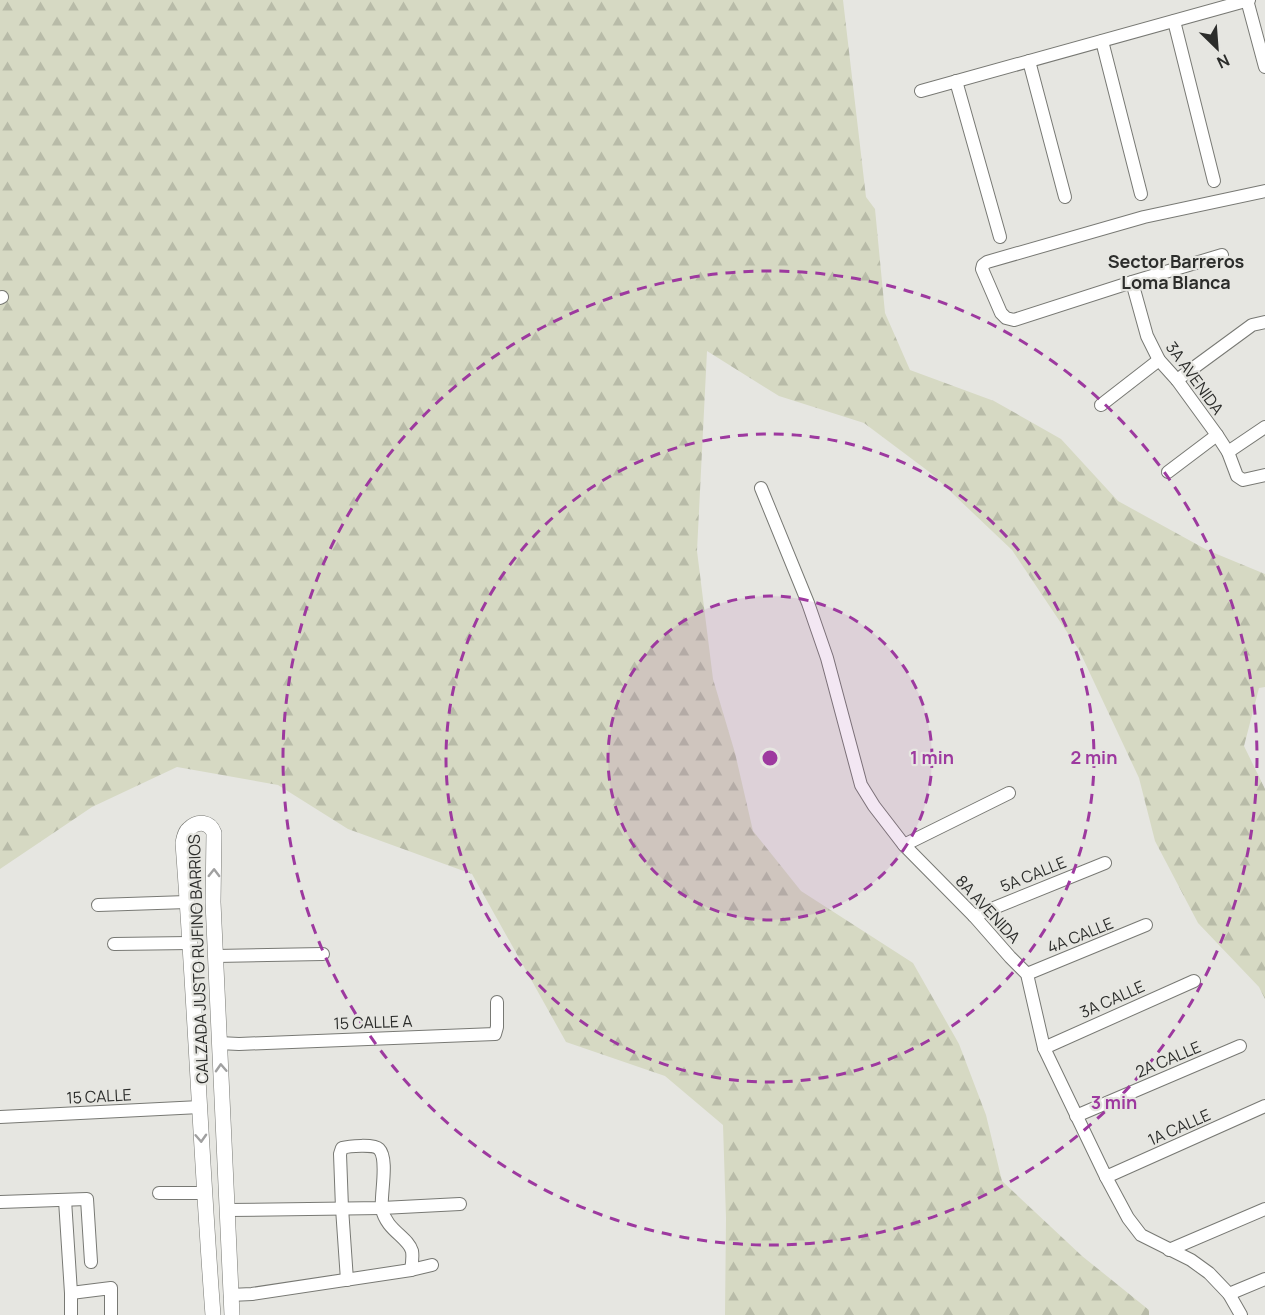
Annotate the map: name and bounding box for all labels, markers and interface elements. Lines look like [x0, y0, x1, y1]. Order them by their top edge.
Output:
north arrow [1187, 18, 1247, 78]
text: N [1213, 49, 1233, 74]
district label: Sector Barreros Loma Blanca [1108, 249, 1245, 294]
street label: 3A AVENIDA [1161, 337, 1229, 419]
text: 1 min [910, 745, 954, 769]
text: 2 min [1071, 745, 1117, 769]
centre of rings [760, 748, 780, 768]
street label: CALZADA JUSTO RUFINO BARRIOS [183, 834, 213, 1084]
street label: 5A CALLE [997, 851, 1069, 897]
one-way arrow [207, 868, 220, 877]
street label: 8A AVENIDA [951, 870, 1025, 948]
street label: 4A CALLE [1044, 912, 1116, 958]
street label: 3A CALLE [1076, 975, 1148, 1023]
street label: 15 CALLE A [333, 1010, 413, 1034]
street label: 2A CALLE [1132, 1035, 1204, 1083]
one-way arrow [214, 1063, 227, 1072]
street label: 15 CALLE [66, 1083, 132, 1109]
text: 3 min [1091, 1090, 1137, 1114]
street label: 1A CALLE [1144, 1103, 1214, 1151]
one-way arrow [195, 1133, 208, 1142]

